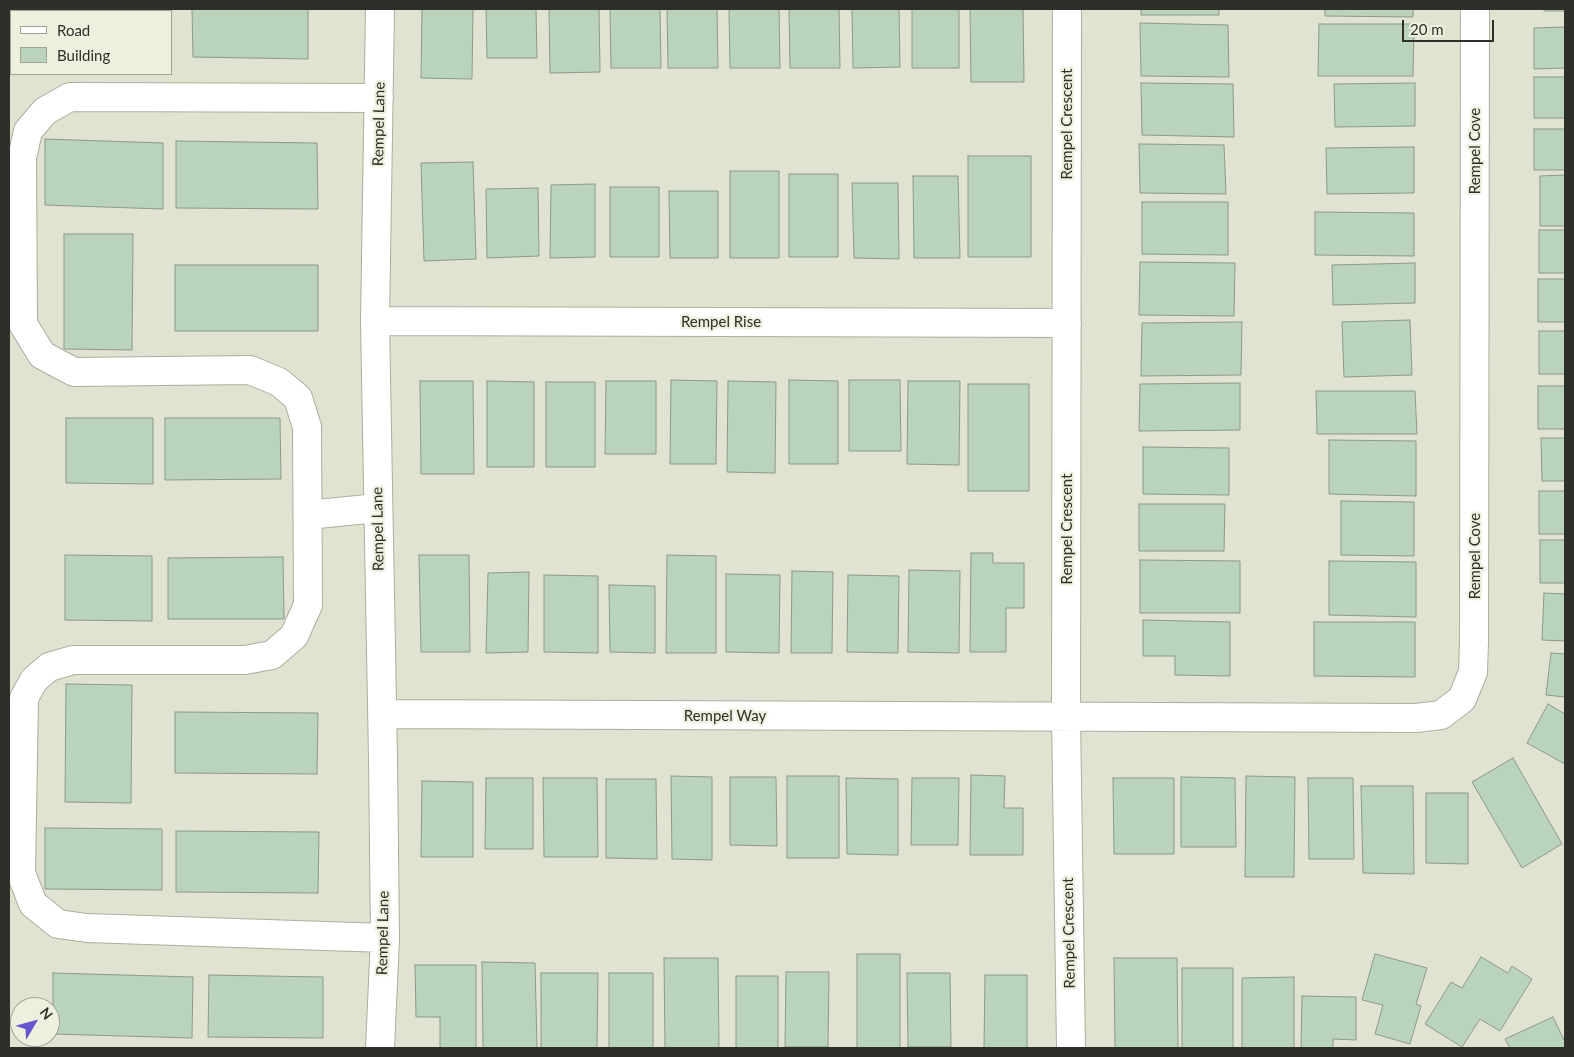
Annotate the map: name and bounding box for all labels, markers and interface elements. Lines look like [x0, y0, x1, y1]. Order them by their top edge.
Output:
legend [10, 10, 172, 75]
scale bar [1404, 10, 1496, 42]
text: 20 m [1410, 20, 1444, 38]
text: Road [57, 21, 90, 39]
text: Building [57, 46, 110, 64]
street label: Rempel Crescent [1058, 68, 1076, 180]
street label: Rempel Lane [369, 82, 389, 166]
street label: Rempel Cove [1466, 108, 1484, 194]
street label: Rempel Rise [681, 313, 761, 331]
street label: Rempel Crescent [1058, 473, 1076, 585]
street label: Rempel Lane [368, 487, 388, 571]
street label: Rempel Cove [1466, 513, 1484, 599]
street label: Rempel Way [684, 707, 766, 725]
street label: Rempel Crescent [1059, 877, 1079, 989]
street label: Rempel Lane [373, 891, 393, 975]
north arrow [10, 997, 60, 1047]
text: N [37, 1004, 57, 1023]

